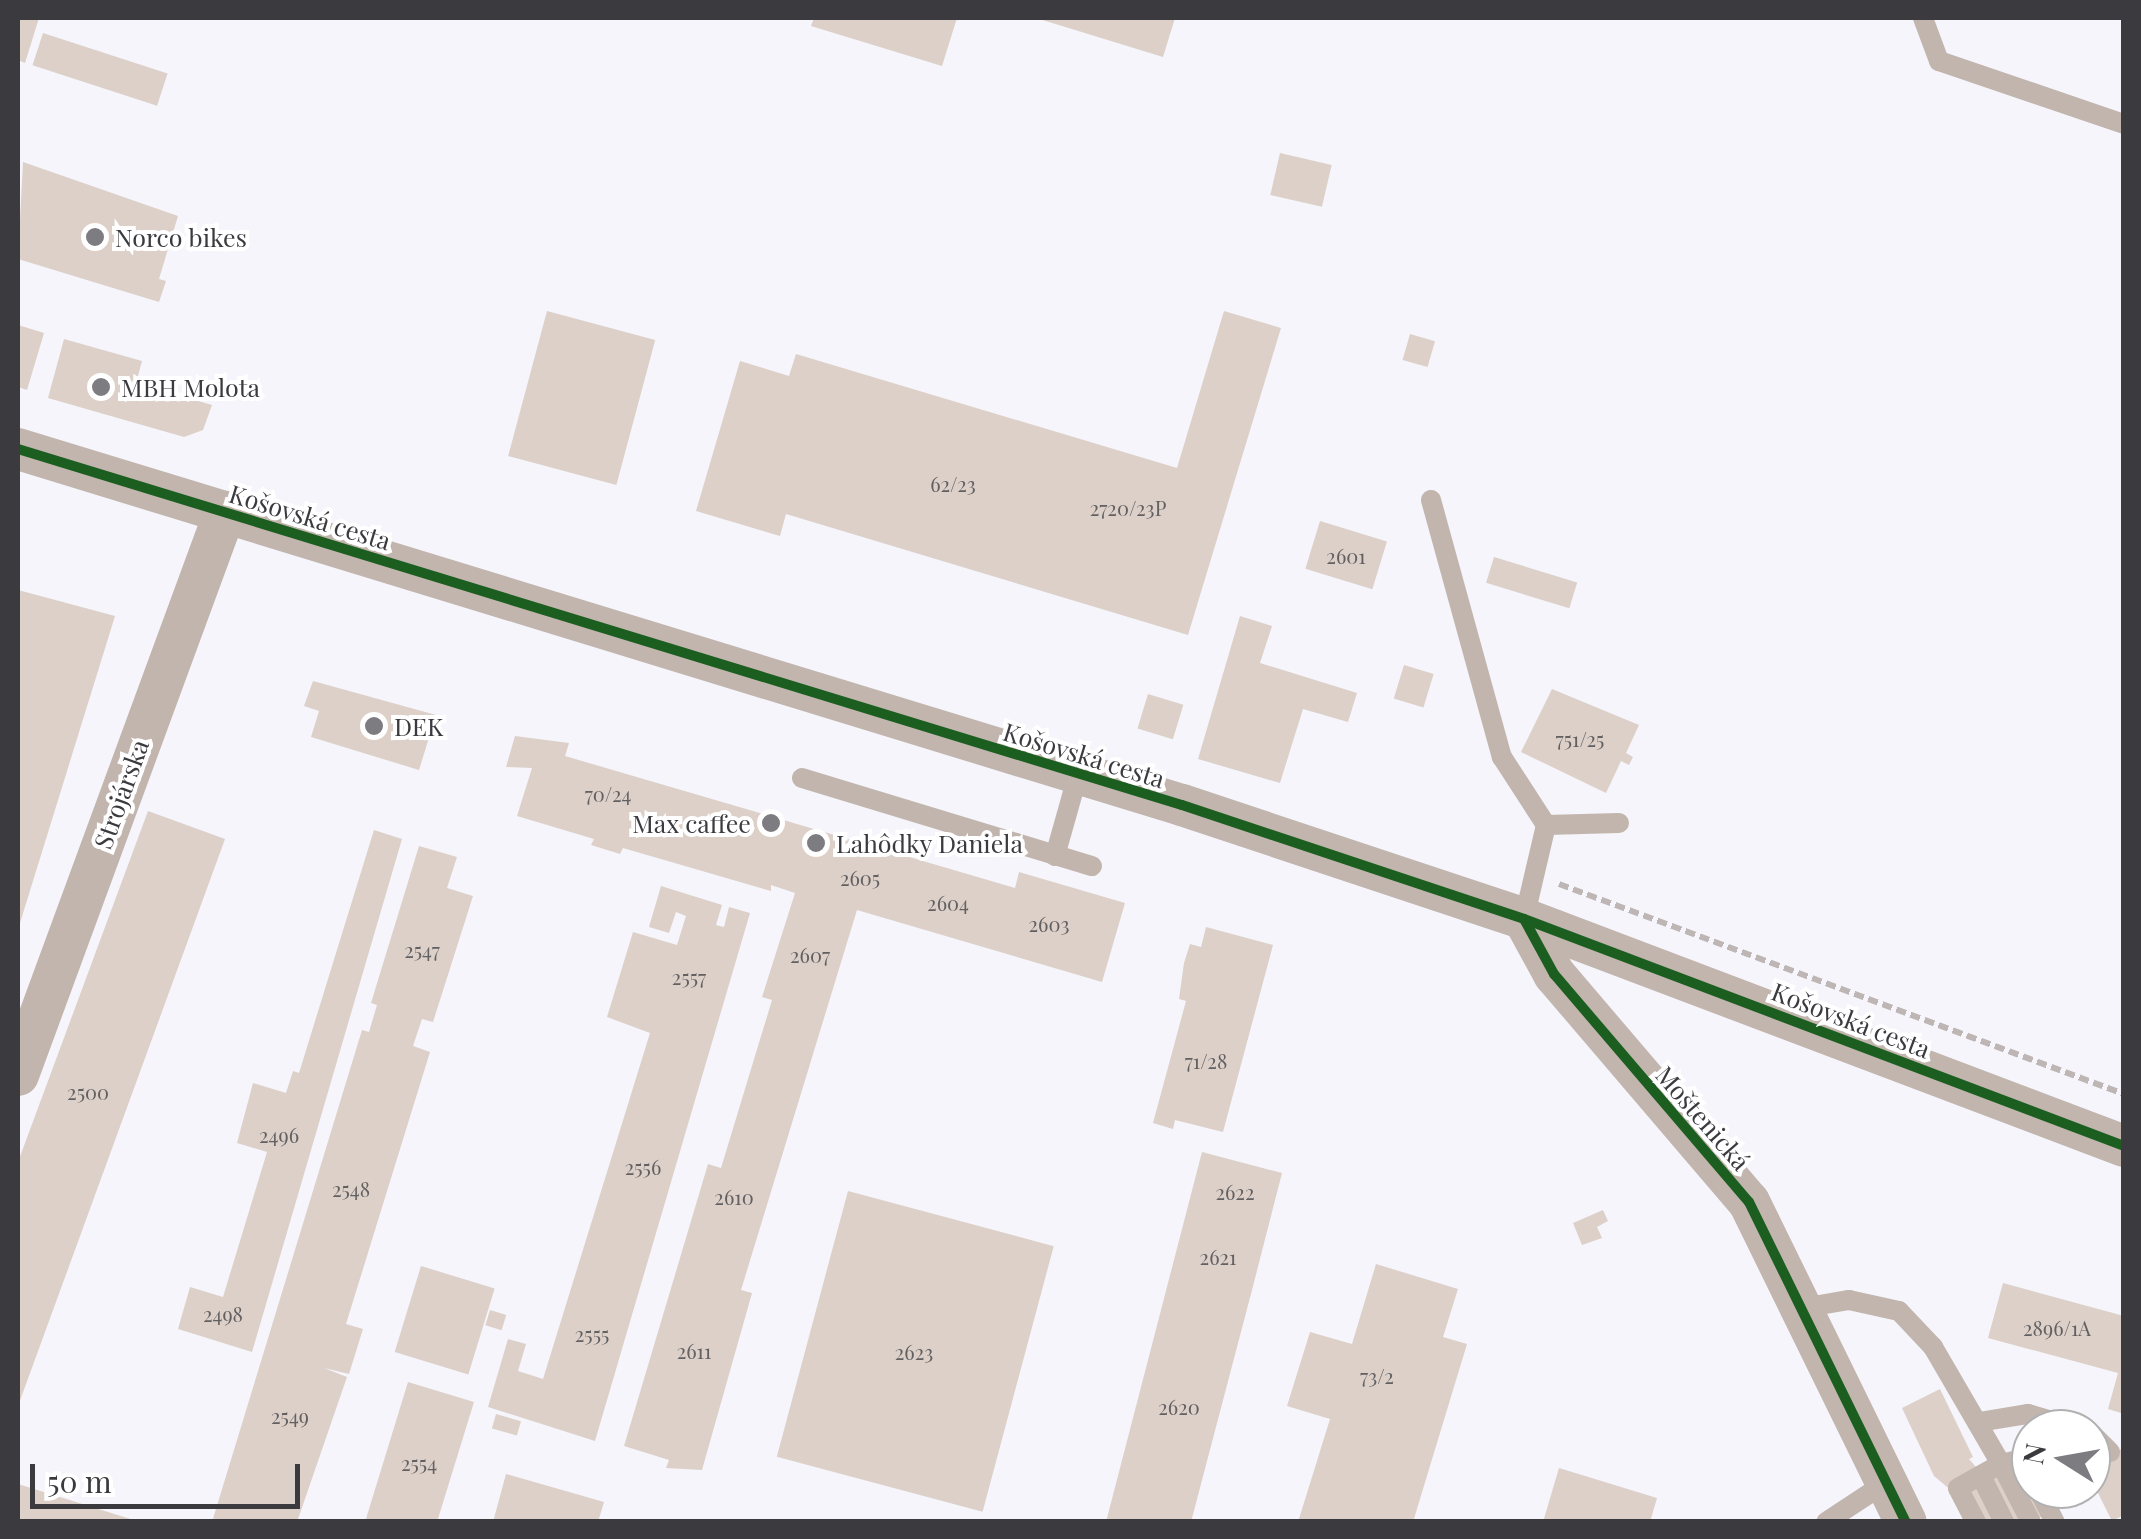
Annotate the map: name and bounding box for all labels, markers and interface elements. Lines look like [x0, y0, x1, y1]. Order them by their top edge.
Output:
place label: Norco bikes [115, 222, 247, 252]
marker: Norco bikes [84, 226, 106, 248]
place label: MBH Molota [121, 372, 260, 402]
marker: MBH Molota [90, 376, 112, 398]
house number: 62/23 [930, 471, 976, 495]
street label: Košovská cesta [226, 478, 394, 556]
house number: 2720/23P [1090, 495, 1166, 519]
house number: 2601 [1326, 543, 1366, 567]
place label: DEK [394, 711, 443, 741]
marker: DEK [363, 715, 385, 737]
street label: Košovská cesta [1000, 716, 1168, 794]
house number: 751/25 [1556, 726, 1604, 750]
street label: Strojárska [87, 735, 155, 853]
house number: 70/24 [585, 781, 631, 805]
place label: Max caffee [632, 808, 751, 838]
marker: Max caffee [760, 812, 782, 834]
place label: Lahôdky Daniela [836, 828, 1024, 858]
marker: Lahôdky Daniela [805, 832, 827, 854]
house number: 2605 [840, 865, 880, 889]
house number: 2604 [927, 890, 969, 914]
house number: 2603 [1029, 911, 1069, 935]
house number: 2547 [404, 937, 440, 961]
house number: 2607 [790, 942, 830, 966]
house number: 2557 [672, 964, 706, 988]
street label: Košovská cesta [1767, 976, 1935, 1064]
house number: 71/28 [1185, 1048, 1227, 1072]
street label: Moštenická [1650, 1060, 1756, 1176]
house number: 2500 [67, 1079, 109, 1103]
house number: 2496 [259, 1122, 299, 1146]
house number: 2556 [625, 1154, 661, 1178]
house number: 2548 [332, 1176, 370, 1200]
house number: 2622 [1215, 1179, 1255, 1203]
house number: 2610 [714, 1184, 754, 1208]
house number: 2621 [1200, 1244, 1236, 1268]
house number: 2498 [203, 1301, 243, 1325]
house number: 2896/1A [2023, 1315, 2091, 1339]
house number: 2555 [575, 1321, 609, 1345]
house number: 2611 [677, 1338, 711, 1362]
house number: 2623 [895, 1339, 933, 1363]
house number: 73/2 [1360, 1363, 1394, 1387]
house number: 2620 [1158, 1394, 1200, 1418]
house number: 2549 [271, 1403, 309, 1427]
north arrow [2011, 1409, 2111, 1509]
text: N [2013, 1440, 2053, 1467]
scale bar [35, 1444, 305, 1506]
house number: 2554 [401, 1450, 437, 1474]
text: 50 m [47, 1461, 112, 1501]

